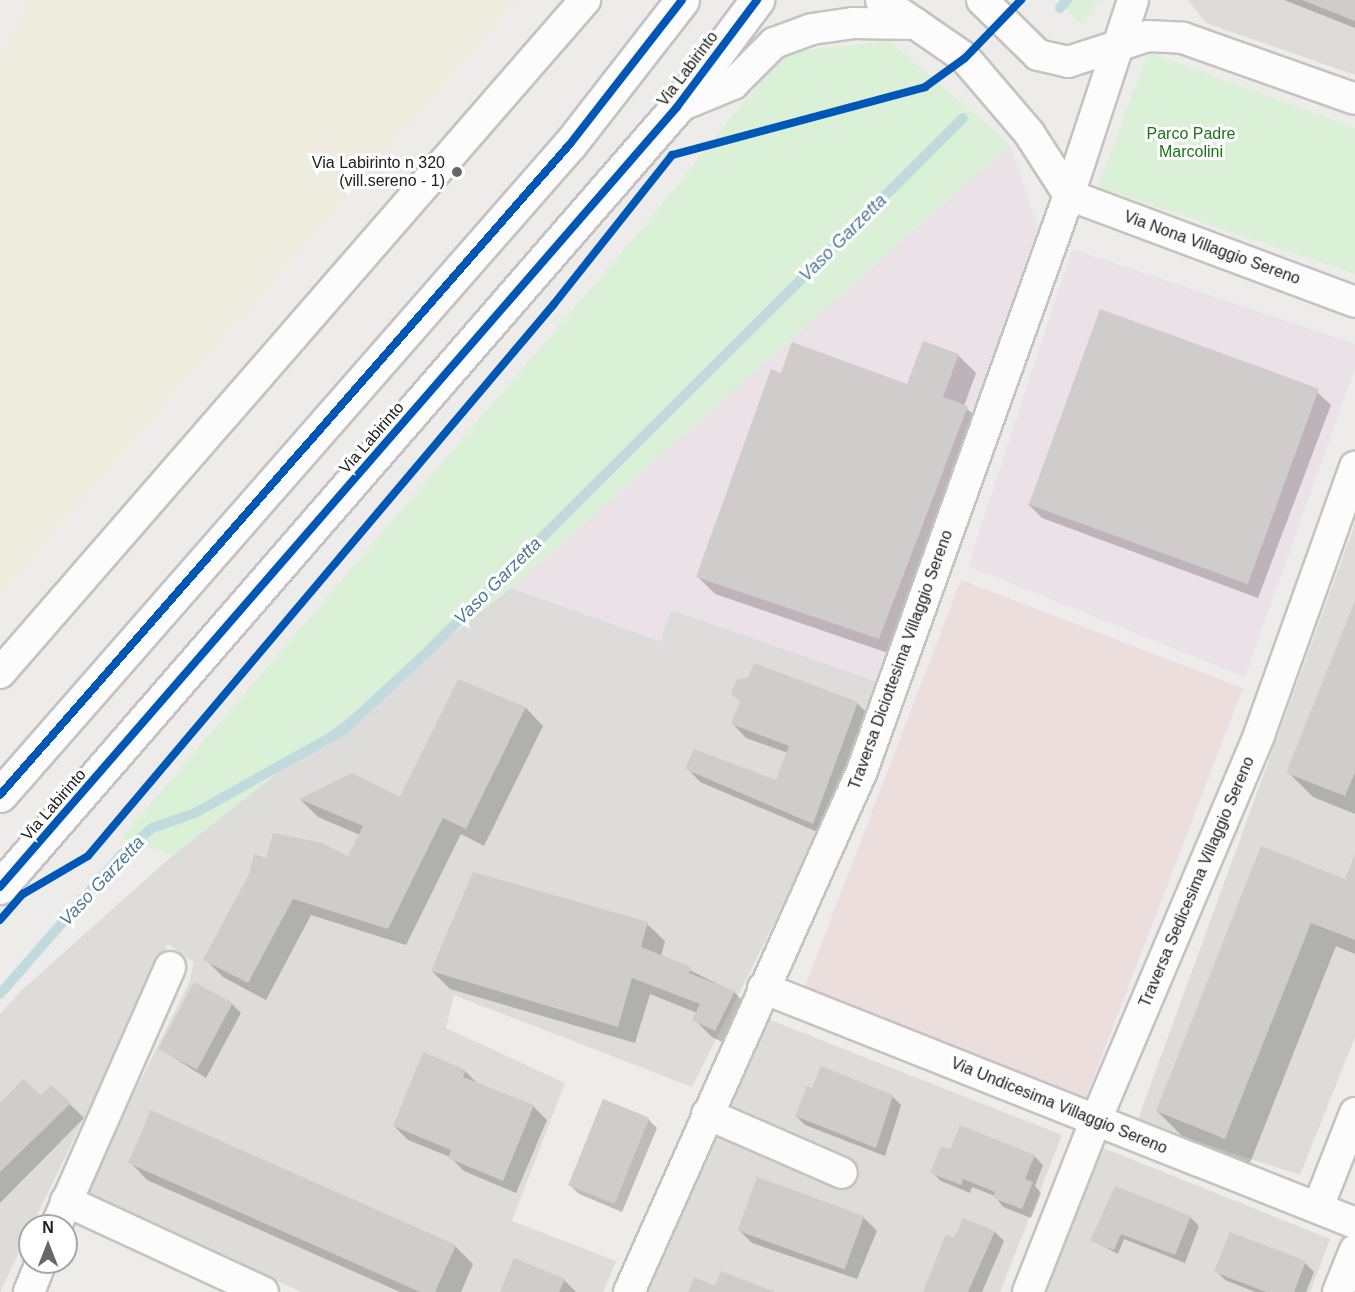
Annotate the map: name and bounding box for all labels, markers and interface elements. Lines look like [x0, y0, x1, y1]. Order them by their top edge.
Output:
street label: Via Labirinto [654, 28, 722, 110]
park label: Parco Padre Marcolini [1147, 124, 1235, 162]
place label: Via Labirinto n 320 (vill.sereno - 1) [312, 153, 445, 191]
marker: Via Labirinto n 320 (vill.sereno - 1) [450, 165, 464, 179]
water label: Vaso Garzetta [795, 190, 891, 286]
street label: Via Nona Villaggio Sereno [1121, 207, 1303, 289]
street label: Via Labirinto [336, 398, 408, 478]
street label: Traversa Diciottesima Villaggio Sereno [845, 528, 957, 792]
water label: Vaso Garzetta [450, 533, 546, 629]
street label: Traversa Sedicesima Villaggio Sereno [1135, 754, 1259, 1010]
street label: Via Labirinto [18, 765, 90, 845]
water label: Vaso Garzetta [55, 832, 149, 930]
street label: Via Undicesima Villaggio Sereno [948, 1054, 1170, 1158]
north arrow [18, 1214, 78, 1274]
text: N [42, 1219, 54, 1236]

